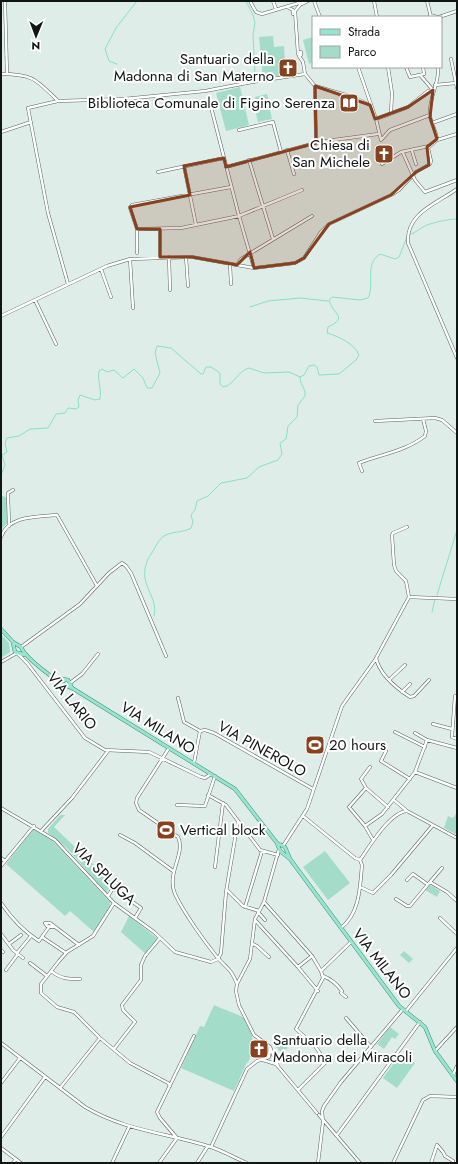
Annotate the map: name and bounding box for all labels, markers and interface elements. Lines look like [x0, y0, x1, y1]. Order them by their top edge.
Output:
north arrow [16, 16, 56, 56]
legend [312, 16, 442, 68]
text: Strada [348, 23, 380, 41]
text: N [31, 38, 40, 54]
text: Parco [348, 43, 377, 61]
place label: Santuario della Madonna di San Materno [114, 48, 274, 87]
church icon: Santuario della Madonna di San Materno [277, 57, 299, 79]
place label: Biblioteca Comunale di Figino Serenza [88, 92, 335, 114]
library icon: Biblioteca Comunale di Figino Serenza [338, 92, 360, 114]
place label: Chiesa di San Michele [292, 134, 370, 173]
church icon: Chiesa di San Michele [373, 143, 395, 165]
street label: VIA LARIO [42, 667, 102, 735]
street label: VIA MILANO [116, 696, 200, 760]
street label: VIA PINEROLO [214, 716, 310, 782]
sports icon: 20 hours [304, 734, 326, 756]
place label: 20 hours [329, 734, 386, 756]
sports icon: Vertical block [155, 819, 177, 841]
place label: Vertical block [180, 819, 266, 841]
street label: VIA SPLUGA [67, 838, 141, 910]
street label: VIA MILANO [347, 924, 417, 1004]
place label: Santuario della Madonna dei Miracoli [273, 1029, 412, 1068]
church icon: Santuario della Madonna dei Miracoli [248, 1038, 270, 1060]

